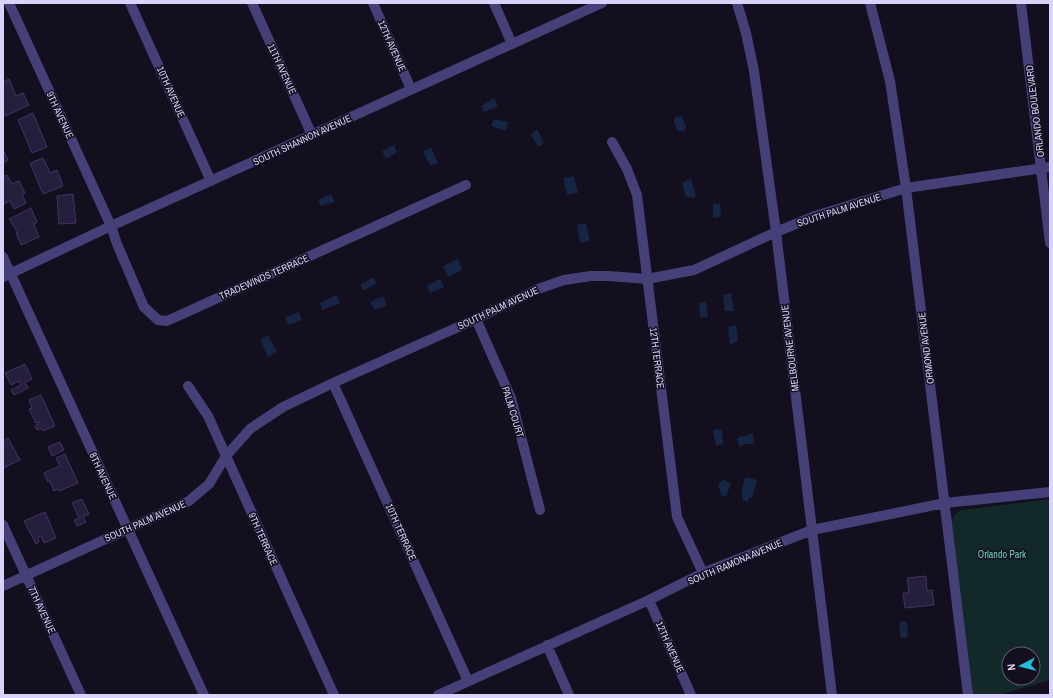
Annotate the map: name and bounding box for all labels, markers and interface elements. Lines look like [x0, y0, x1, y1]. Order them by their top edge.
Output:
street label: 12TH AVENUE [375, 18, 409, 74]
street label: 11TH AVENUE [265, 42, 299, 96]
street label: 10TH AVENUE [154, 64, 188, 120]
street label: ORLANDO BOULEVARD [1023, 64, 1047, 158]
street label: 9TH AVENUE [43, 89, 77, 141]
street label: SOUTH SHANNON AVENUE [251, 112, 353, 168]
street label: SOUTH PALM AVENUE [795, 190, 883, 230]
street label: TRADEWINDS TERRACE [217, 251, 311, 303]
street label: SOUTH PALM AVENUE [456, 284, 540, 332]
street label: MELBOURNE AVENUE [778, 304, 802, 392]
street label: ORMOND AVENUE [915, 311, 937, 385]
street label: 12TH TERRACE [647, 327, 667, 389]
street label: PALM COURT [499, 385, 527, 439]
street label: 8TH AVENUE [86, 450, 120, 502]
street label: SOUTH PALM AVENUE [102, 497, 188, 545]
street label: 10TH TERRACE [383, 501, 419, 563]
street label: 9TH TERRACE [246, 510, 280, 568]
street label: SOUTH RAMONA AVENUE [686, 536, 784, 588]
park label: Orlando Park [978, 548, 1027, 561]
street label: 7TH AVENUE [25, 584, 59, 636]
street label: 12TH AVENUE [653, 619, 687, 675]
north arrow [1001, 646, 1041, 686]
text: N [1004, 663, 1018, 671]

